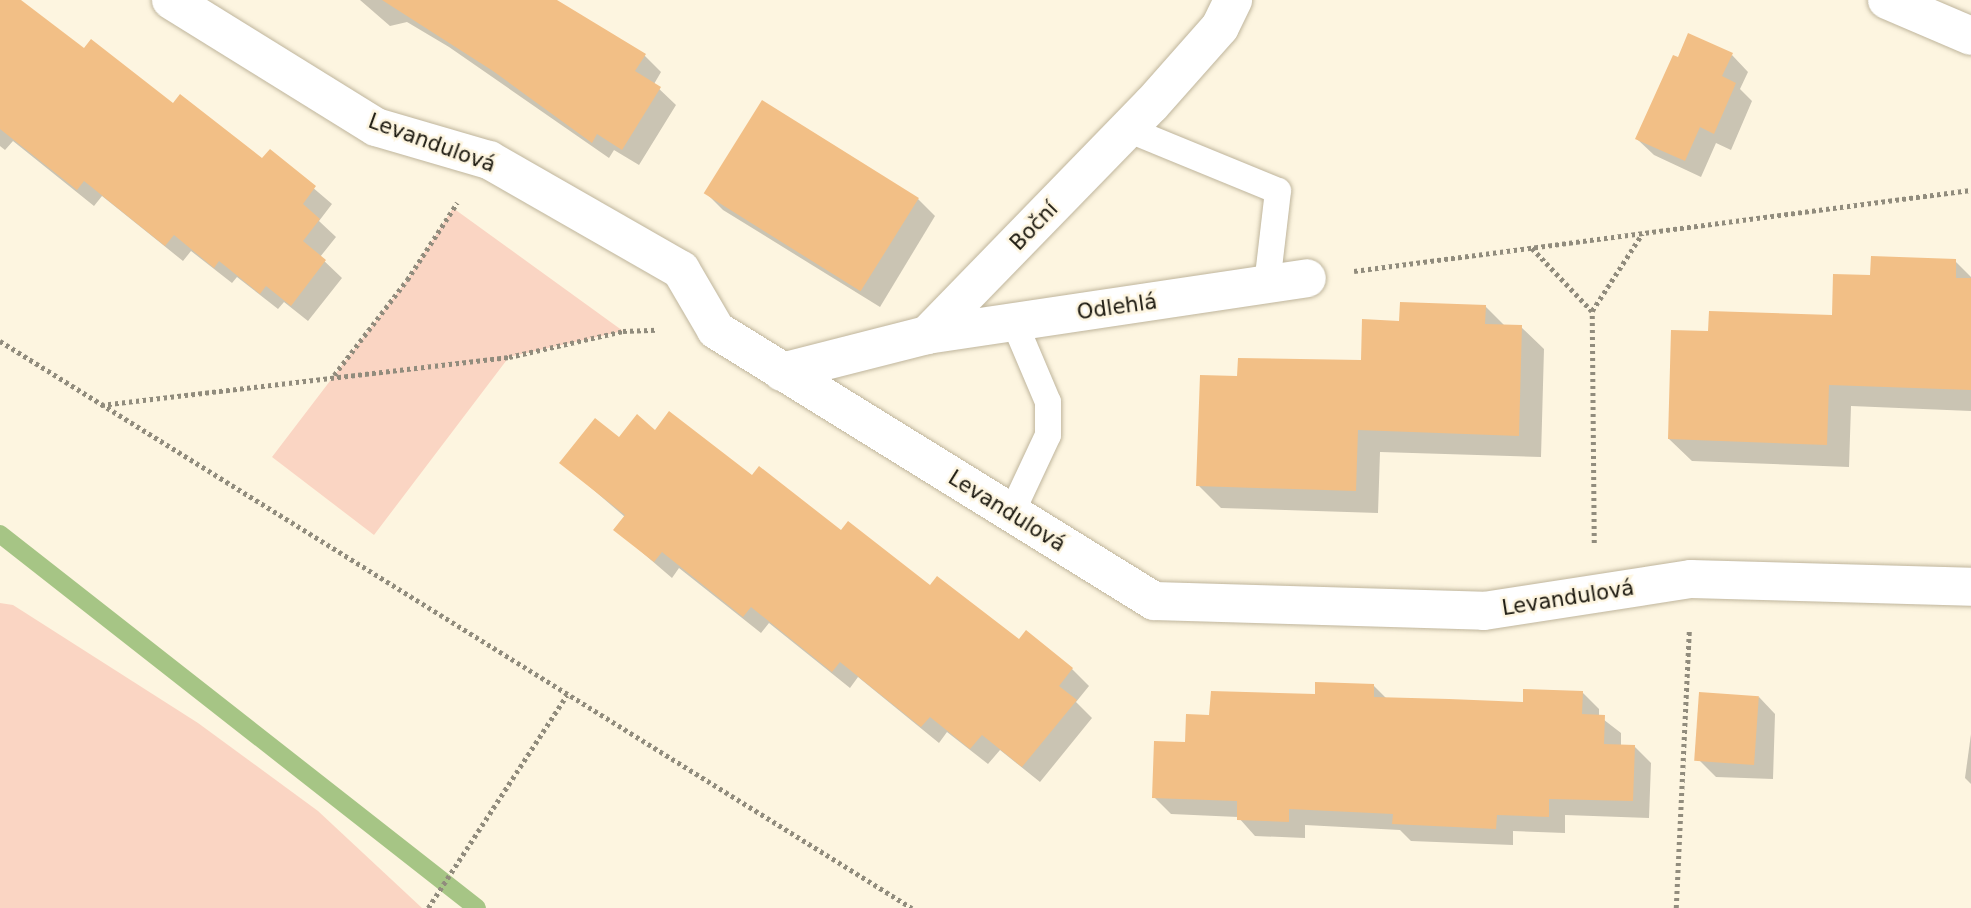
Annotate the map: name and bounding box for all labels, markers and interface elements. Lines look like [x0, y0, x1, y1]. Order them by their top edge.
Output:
street label: Levandulová [365, 108, 499, 178]
street label: Boční [1005, 196, 1063, 256]
street label: Odlehlá [1075, 289, 1159, 325]
street label: Levandulová [944, 465, 1070, 557]
street label: Levandulová [1500, 575, 1636, 621]

